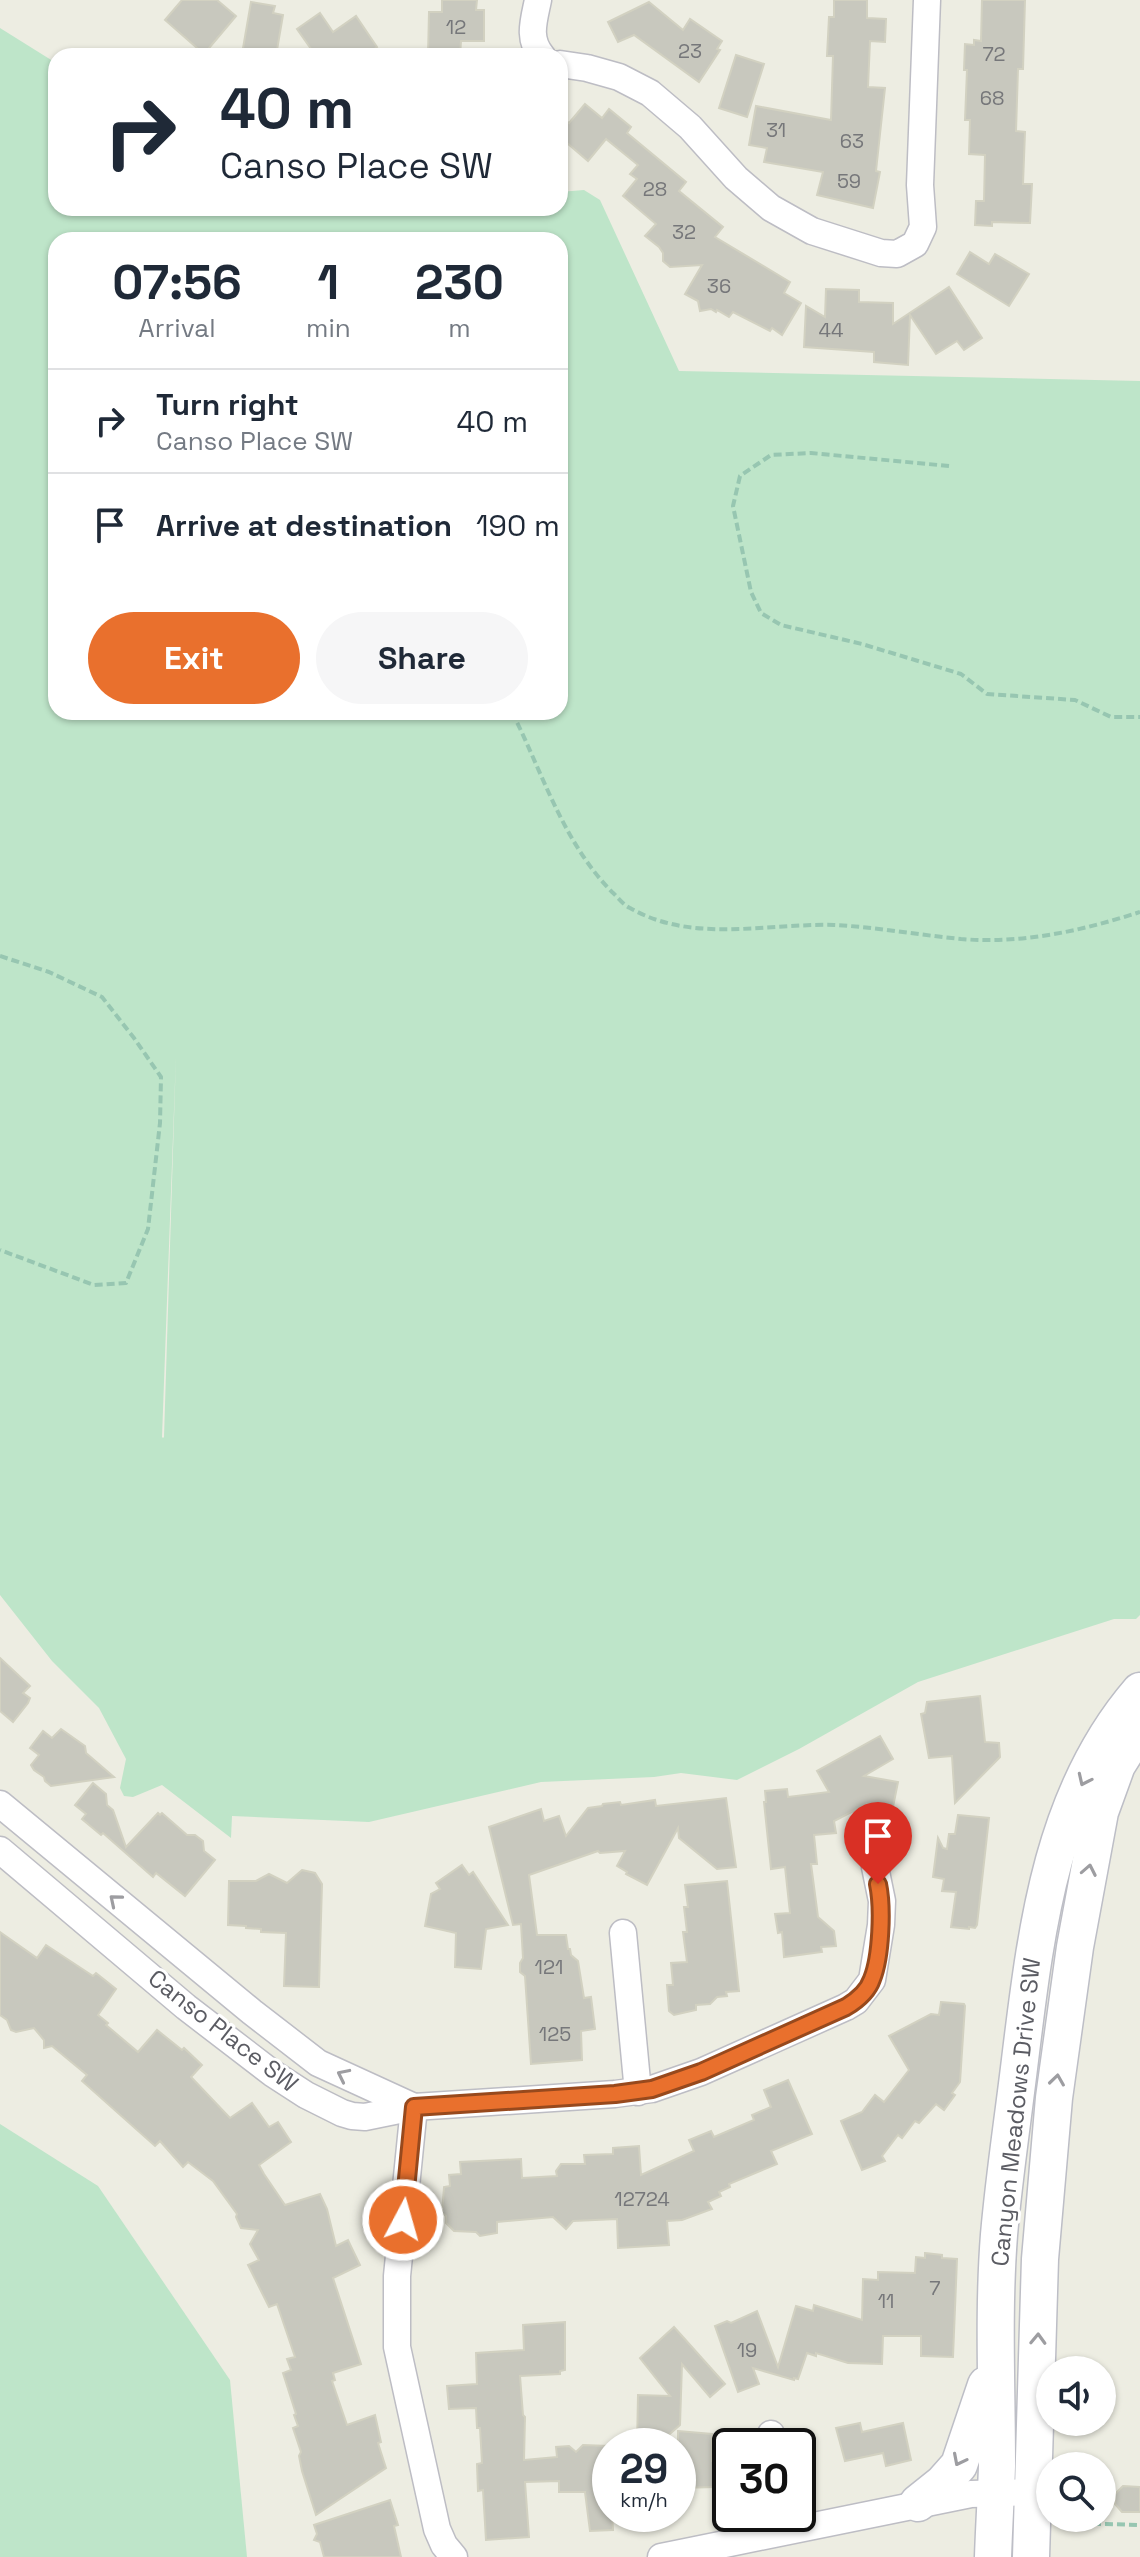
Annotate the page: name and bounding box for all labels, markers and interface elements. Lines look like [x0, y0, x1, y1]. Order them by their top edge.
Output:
house number: 12 [446, 14, 466, 40]
house number: 23 [678, 38, 702, 64]
house number: 72 [982, 41, 1006, 67]
text: 40 m [220, 73, 354, 144]
icon: right [88, 80, 192, 184]
house number: 68 [980, 85, 1004, 111]
house number: 31 [766, 117, 786, 143]
house number: 63 [840, 128, 864, 154]
text: Canso Place SW [220, 143, 493, 189]
house number: 59 [837, 168, 861, 194]
house number: 28 [643, 176, 667, 202]
house number: 32 [672, 219, 696, 245]
text: 07:56 [112, 252, 242, 313]
text: 1 [318, 252, 339, 313]
text: 230 [415, 252, 504, 313]
house number: 36 [707, 273, 731, 299]
text: Arrival [138, 311, 216, 345]
text: min [306, 311, 351, 345]
text: m [448, 311, 471, 345]
house number: 44 [819, 317, 844, 343]
text: Turn right [156, 385, 299, 424]
icon: right [88, 399, 132, 443]
text: 40 m [457, 402, 528, 441]
text: Canso Place SW [156, 424, 353, 458]
icon: arrive [88, 503, 132, 547]
text: Arrive at destination [156, 506, 452, 545]
text: 190 m [476, 506, 560, 545]
button: Exit [88, 612, 300, 704]
button: Share [316, 612, 528, 704]
one-way arrow [1078, 1772, 1094, 1787]
pin [844, 1802, 912, 1884]
icon: arrive [856, 1814, 900, 1858]
one-way arrow [1080, 1863, 1097, 1877]
one-way arrow [110, 1895, 124, 1910]
house number: 121 [535, 1954, 563, 1980]
street label: Canyon Meadows Drive SW [984, 1956, 1047, 2268]
street label: Canso Place SW [142, 1962, 304, 2099]
house number: 125 [539, 2021, 571, 2047]
one-way arrow [337, 2069, 351, 2085]
one-way arrow [1048, 2073, 1065, 2087]
position arrow [361, 2178, 445, 2262]
house number: 12724 [614, 2186, 670, 2212]
house number: 7 [929, 2275, 941, 2301]
house number: 11 [878, 2288, 894, 2314]
one-way arrow [1030, 2332, 1047, 2345]
house number: 19 [737, 2337, 757, 2363]
map controls [1036, 2356, 1116, 2532]
button: sound [1036, 2356, 1116, 2436]
speed limit sign: 30 [712, 2428, 816, 2532]
text: 29 [620, 2444, 668, 2495]
one-way arrow [953, 2451, 969, 2466]
button: search [1036, 2452, 1116, 2532]
text: km/h [620, 2487, 668, 2513]

